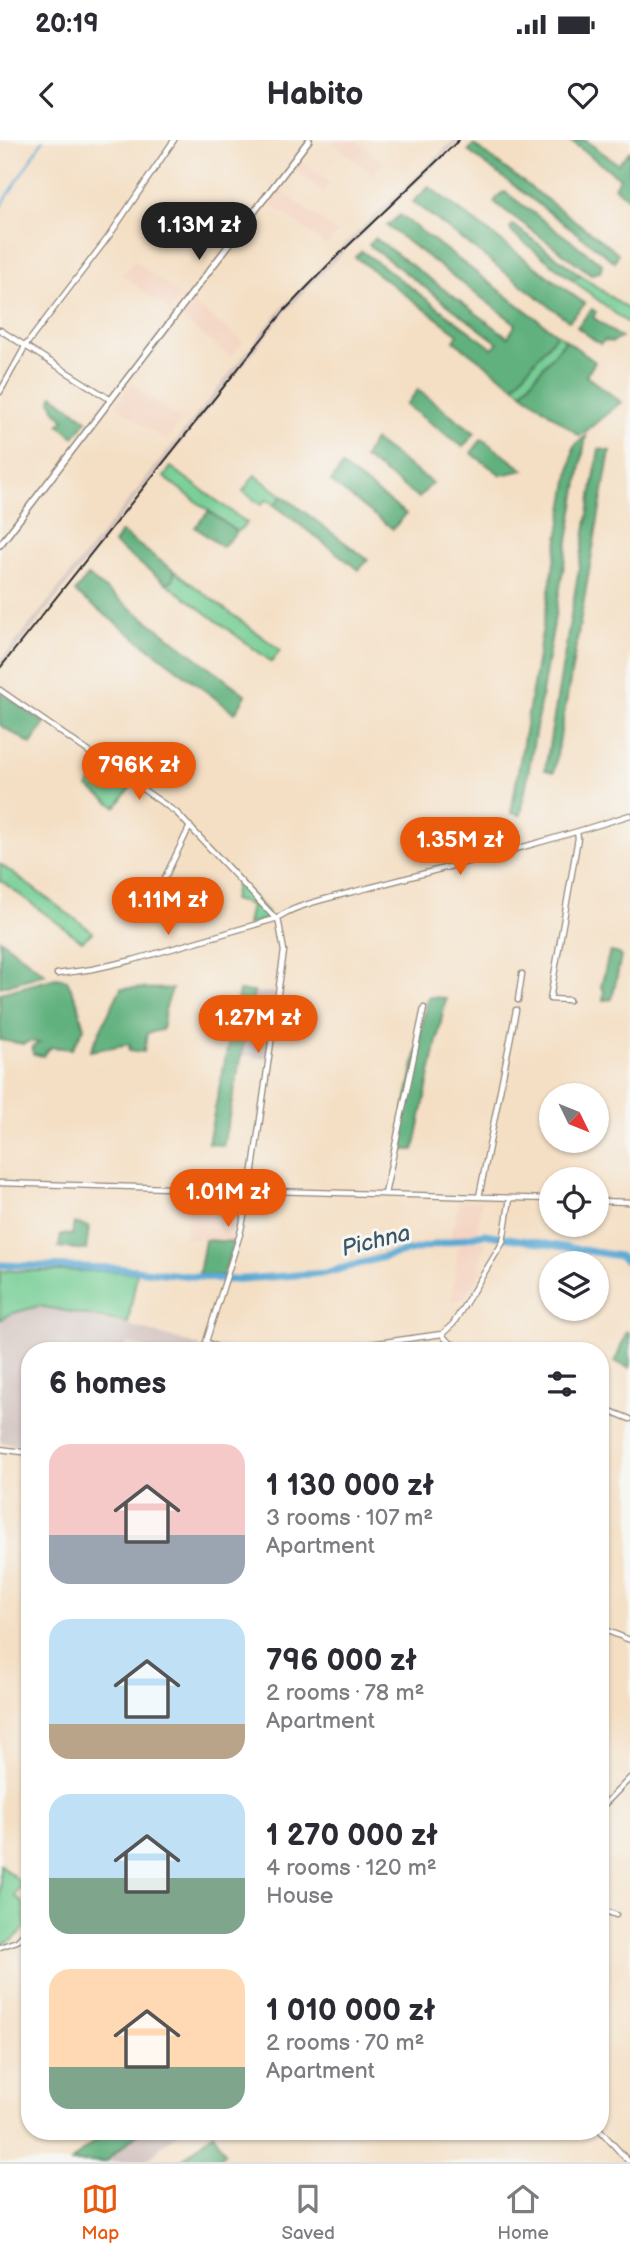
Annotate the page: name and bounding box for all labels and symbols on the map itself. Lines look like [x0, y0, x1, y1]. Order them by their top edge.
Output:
pin: 1.13M zł [127, 202, 271, 262]
pin: 796K zł [74, 742, 204, 802]
pin: 1.35M zł [388, 818, 532, 877]
pin: 1.11M zł [96, 878, 240, 937]
pin: 1.27M zł [186, 996, 330, 1055]
north arrow [539, 1083, 609, 1153]
pin: 1.01M zł [156, 1170, 300, 1229]
water label: Pichna [339, 1219, 413, 1263]

